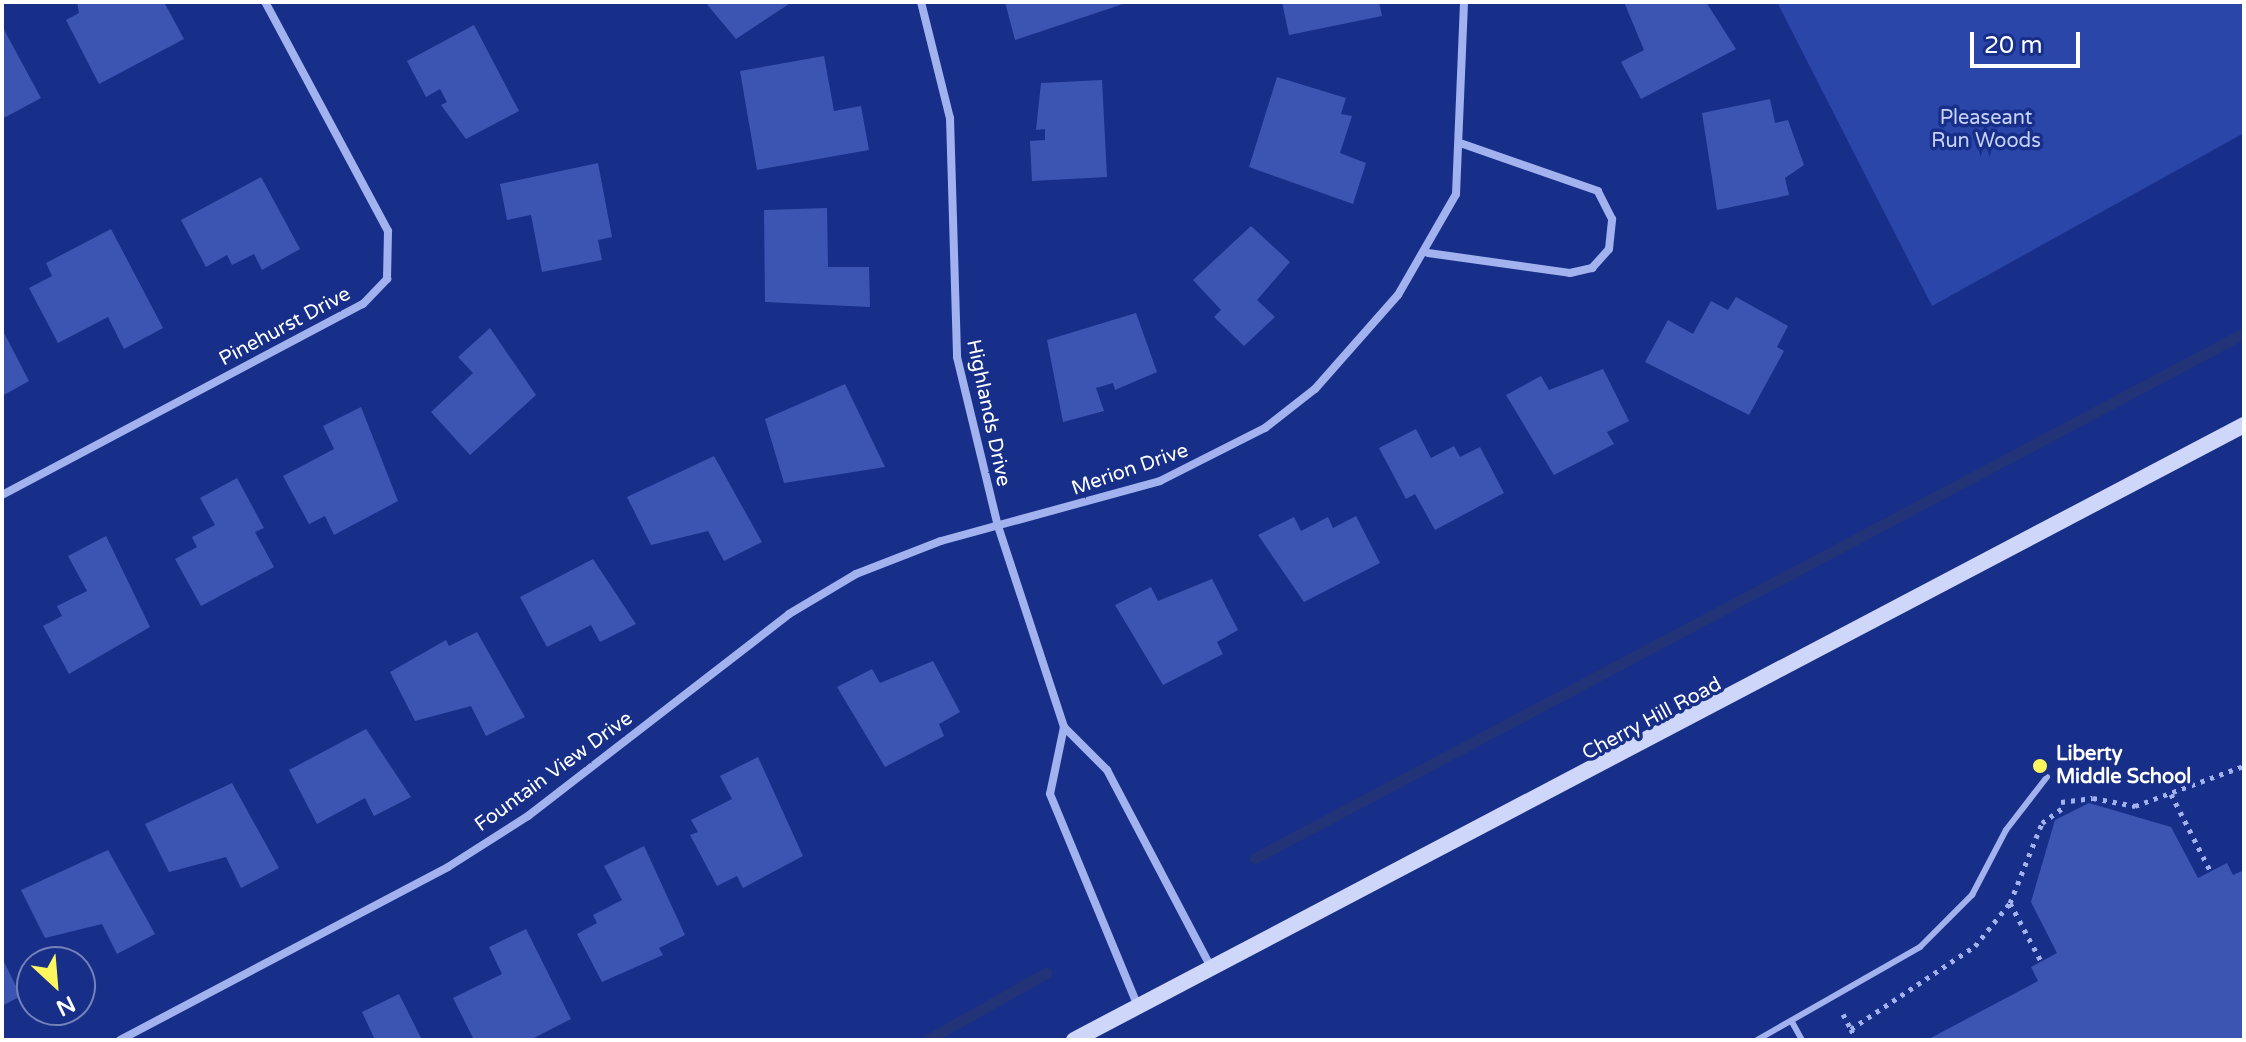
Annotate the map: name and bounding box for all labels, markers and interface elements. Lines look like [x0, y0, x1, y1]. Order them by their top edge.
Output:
scale bar [1974, 16, 2084, 66]
text: 20 m [1984, 31, 2042, 60]
park label: Pleaseant Run Woods [1931, 106, 2041, 153]
street label: Pinehurst Drive [215, 282, 355, 372]
street label: Highlands Drive [961, 337, 1015, 489]
street label: Merion Drive [1069, 439, 1191, 501]
street label: Cherry Hill Road [1578, 672, 1726, 766]
street label: Fountain View Drive [470, 707, 638, 837]
place label: Liberty Middle School [2056, 742, 2191, 789]
marker: Liberty Middle School [2031, 757, 2049, 775]
north arrow [16, 946, 96, 1026]
text: N [52, 990, 79, 1021]

